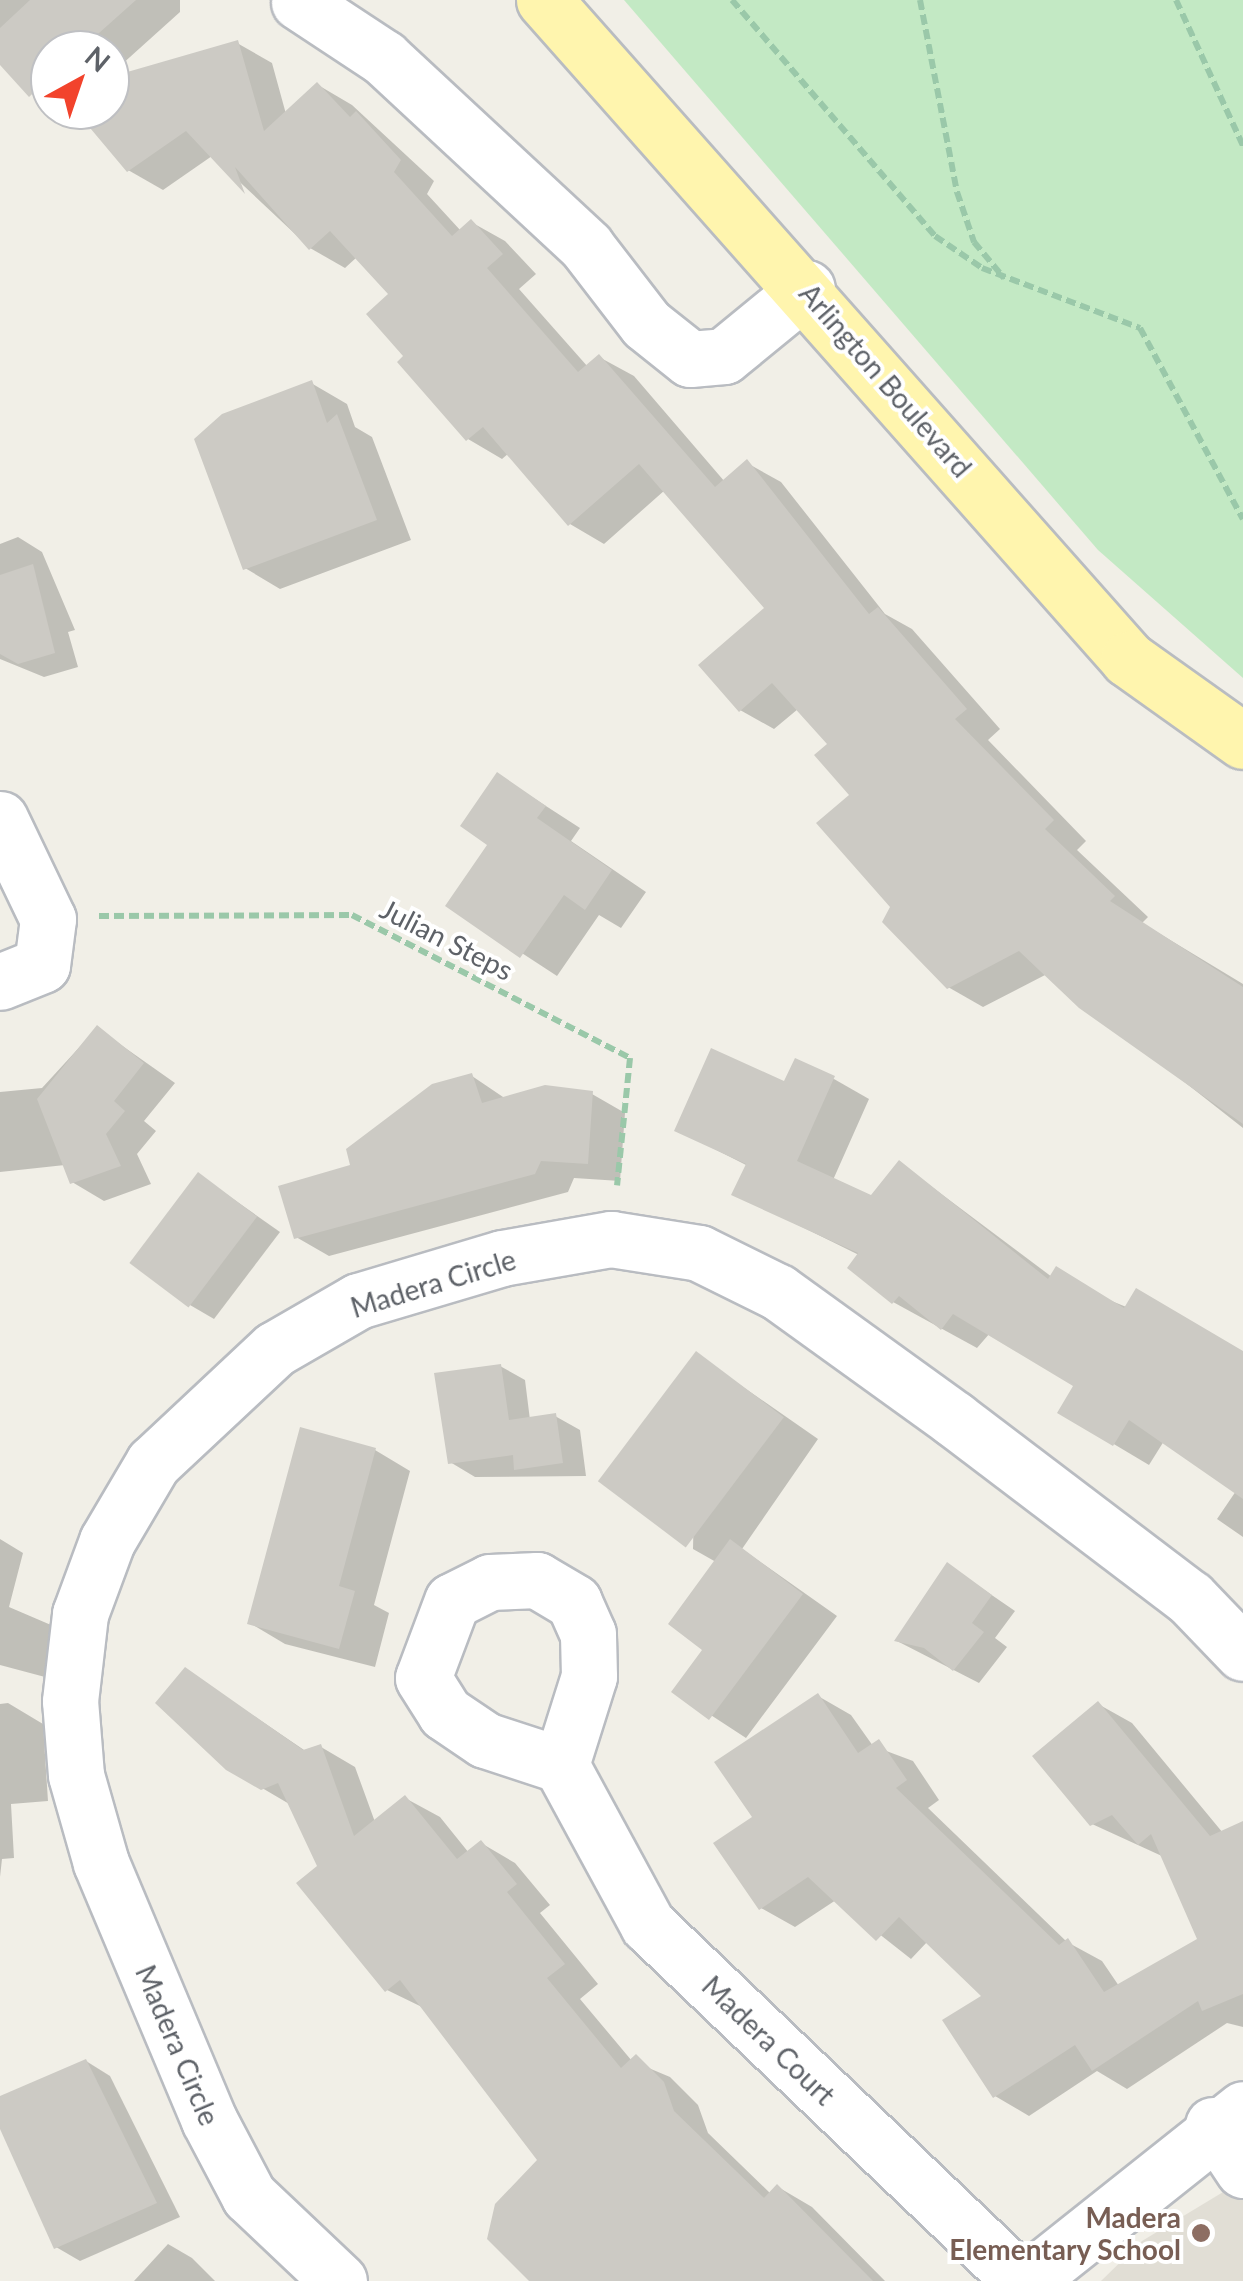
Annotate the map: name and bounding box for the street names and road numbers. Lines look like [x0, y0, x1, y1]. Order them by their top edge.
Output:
street label: Arlington Boulevard [793, 276, 979, 484]
street label: Julian Steps [375, 891, 519, 987]
street label: Madera Circle [346, 1242, 520, 1324]
street label: Madera Circle [129, 1960, 227, 2130]
street label: Madera Court [696, 1968, 842, 2112]

